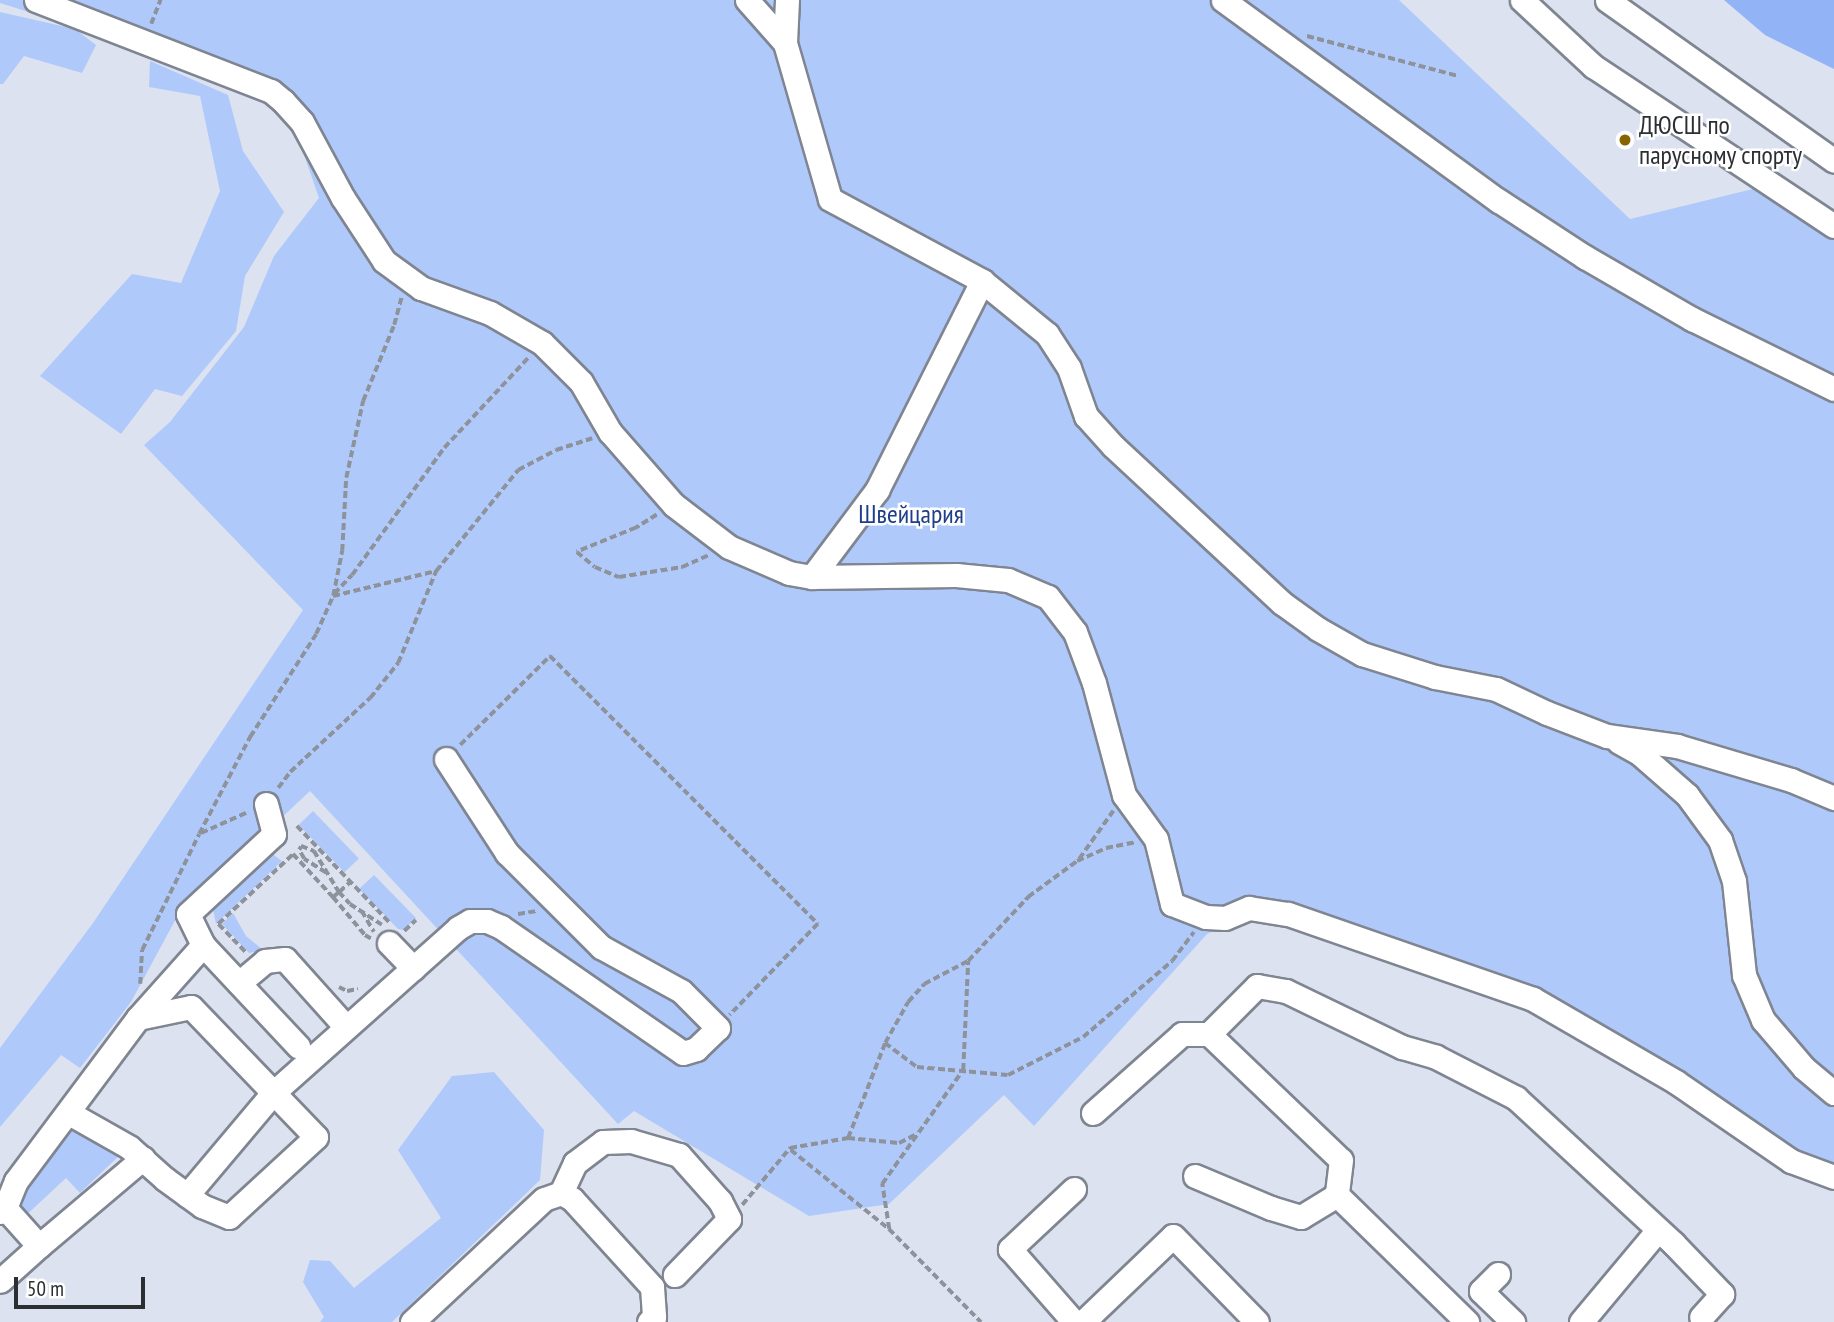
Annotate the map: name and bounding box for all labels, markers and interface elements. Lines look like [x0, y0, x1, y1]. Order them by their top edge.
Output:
place label: ДЮСШ по парусному спорту [1639, 109, 1803, 170]
marker: ДЮСШ по парусному спорту [1617, 132, 1633, 148]
park label: Швейцария [858, 498, 964, 530]
scale bar [18, 1262, 149, 1306]
text: 50 m [27, 1275, 64, 1302]

